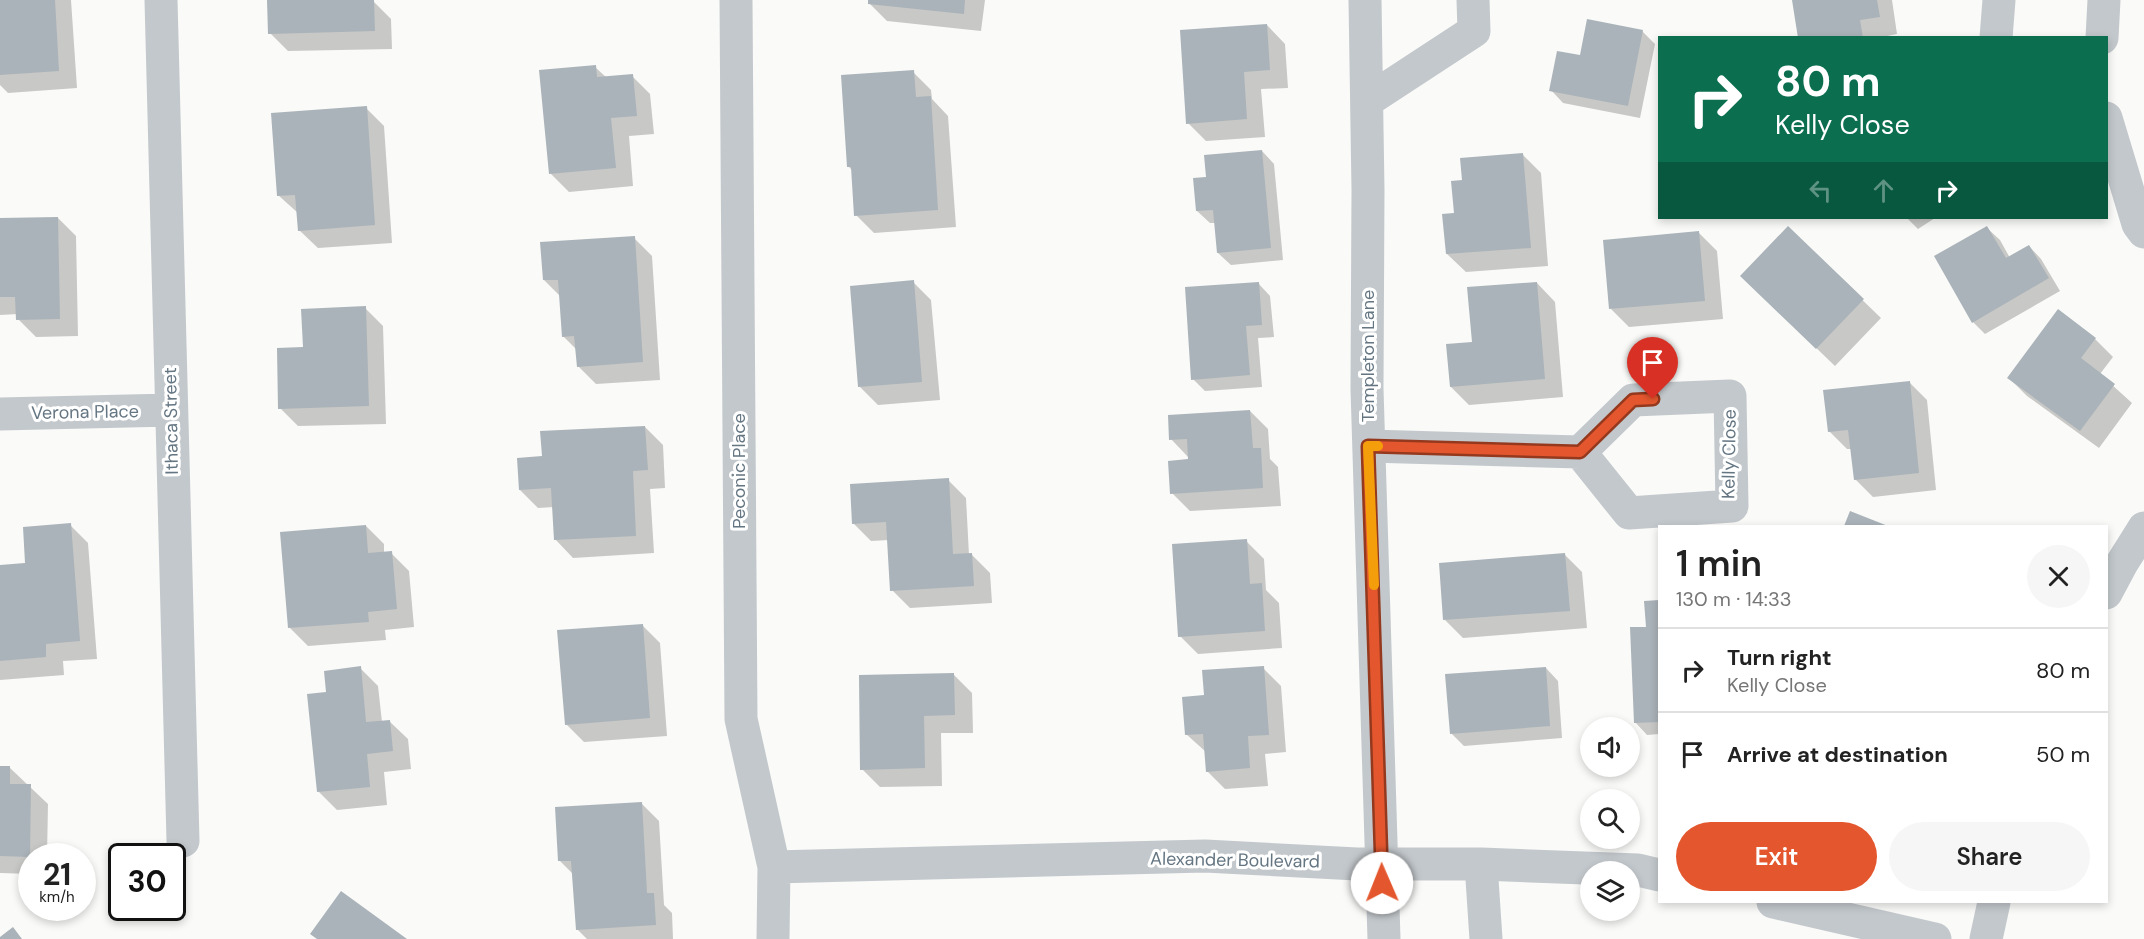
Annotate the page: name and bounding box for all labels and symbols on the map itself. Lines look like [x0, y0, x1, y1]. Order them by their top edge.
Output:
street label: Templeton Lane [1356, 290, 1380, 422]
pin [1627, 337, 1678, 399]
street label: Ithaca Street [158, 367, 184, 475]
street label: Verona Place [31, 399, 139, 425]
street label: Kelly Close [1716, 409, 1742, 499]
street label: Peconic Place [727, 413, 751, 529]
speed limit sign: 30 [108, 843, 186, 921]
street label: Alexander Boulevard [1150, 847, 1320, 873]
position arrow [1350, 851, 1414, 915]

